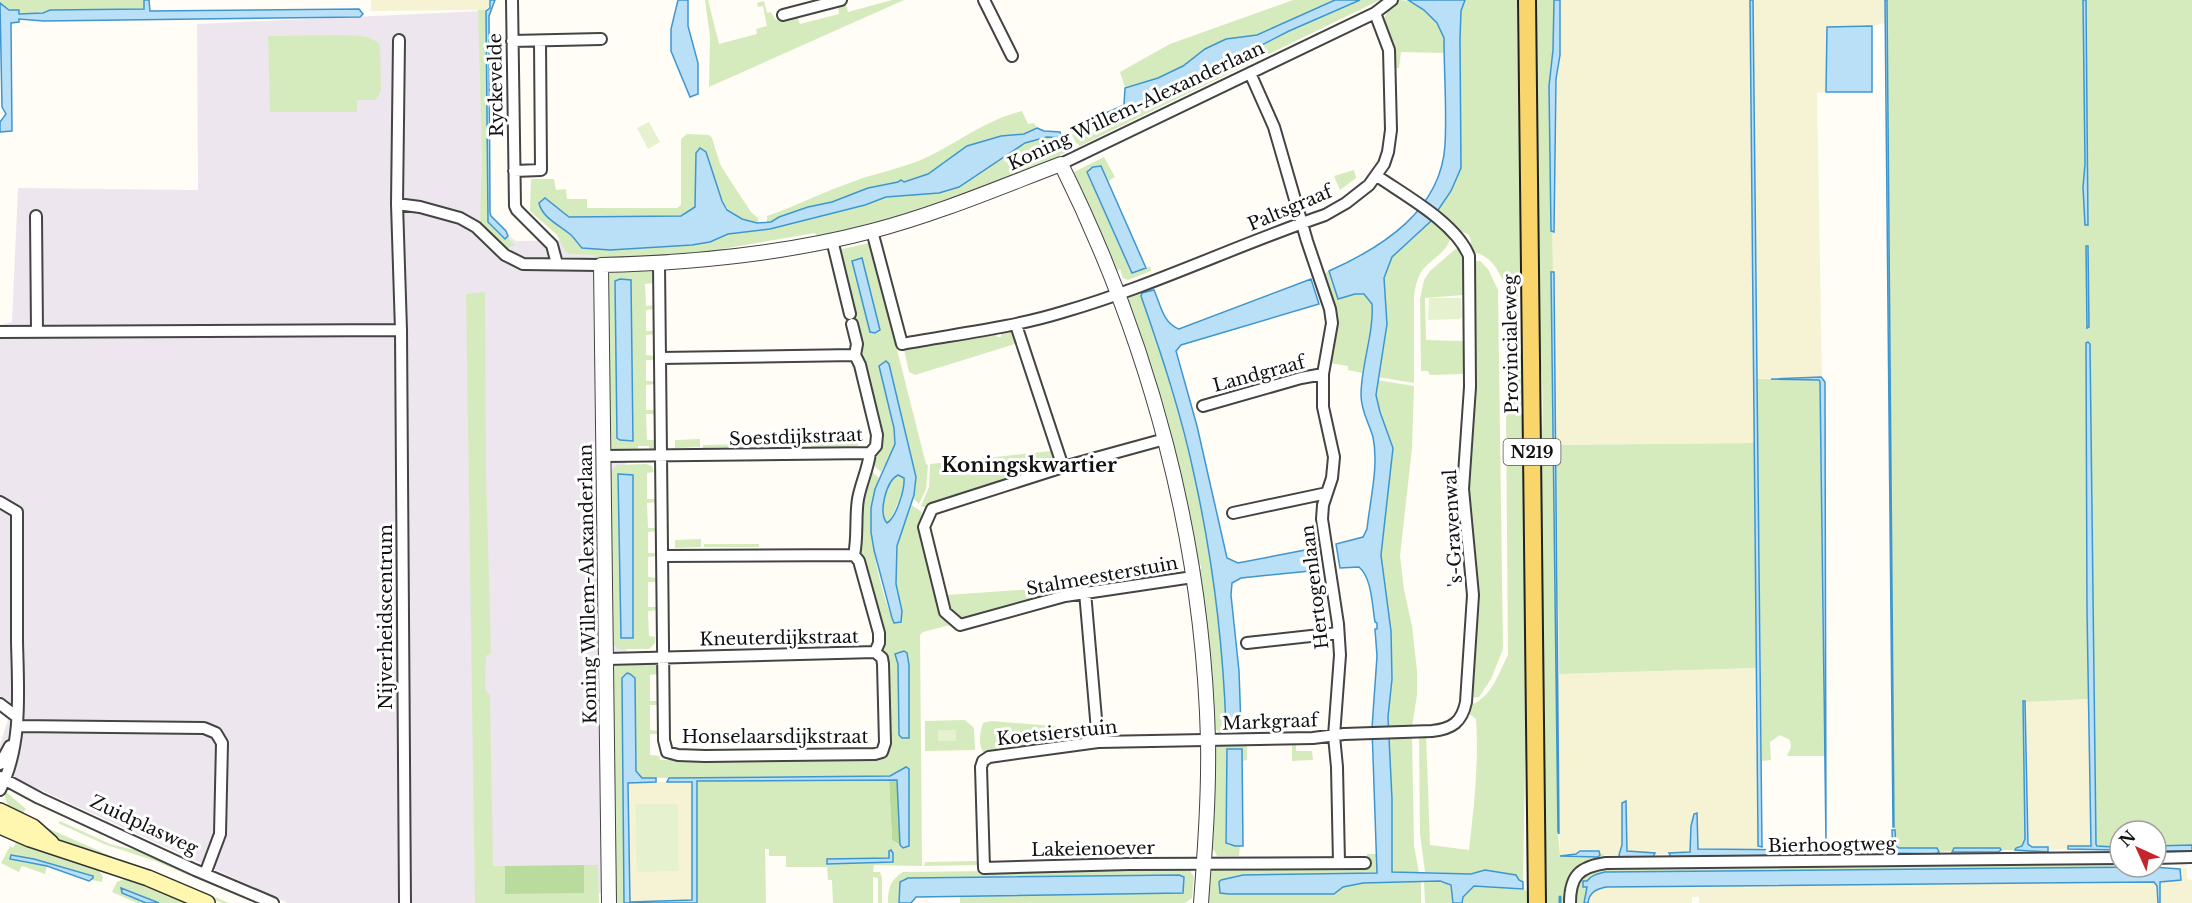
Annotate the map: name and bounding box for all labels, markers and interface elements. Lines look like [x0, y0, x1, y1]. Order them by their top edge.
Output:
street label: Ryckevelde [484, 33, 508, 137]
street label: Koning Willem-Alexanderlaan [1004, 37, 1268, 175]
street label: Paltsgraaf [1244, 179, 1338, 236]
street label: Provincialeweg [1499, 274, 1523, 414]
street label: Landgraaf [1211, 350, 1310, 397]
street label: Soestdijkstraat [729, 424, 863, 450]
road number: N219 [1504, 439, 1561, 465]
street label: Koning Willem-Alexanderlaan [575, 444, 601, 724]
district label: Koningskwartier [941, 453, 1117, 477]
street label: 's-Gravenwal [1439, 468, 1467, 587]
street label: Hertogenlaan [1296, 523, 1334, 651]
street label: Nijverheidscentrum [375, 524, 397, 710]
street label: Stalmeesterstuin [1024, 552, 1180, 600]
street label: Kneuterdijkstraat [699, 626, 859, 650]
street label: Markgraaf [1222, 709, 1321, 735]
street label: Koetsierstuin [996, 716, 1118, 750]
street label: Honselaarsdijkstraat [682, 726, 868, 748]
street label: Zuidplasweg [87, 790, 202, 860]
north arrow [2108, 819, 2168, 879]
text: N [2115, 826, 2140, 851]
street label: Bierhoogtweg [1768, 833, 1897, 857]
street label: Lakeienoever [1031, 837, 1156, 861]

